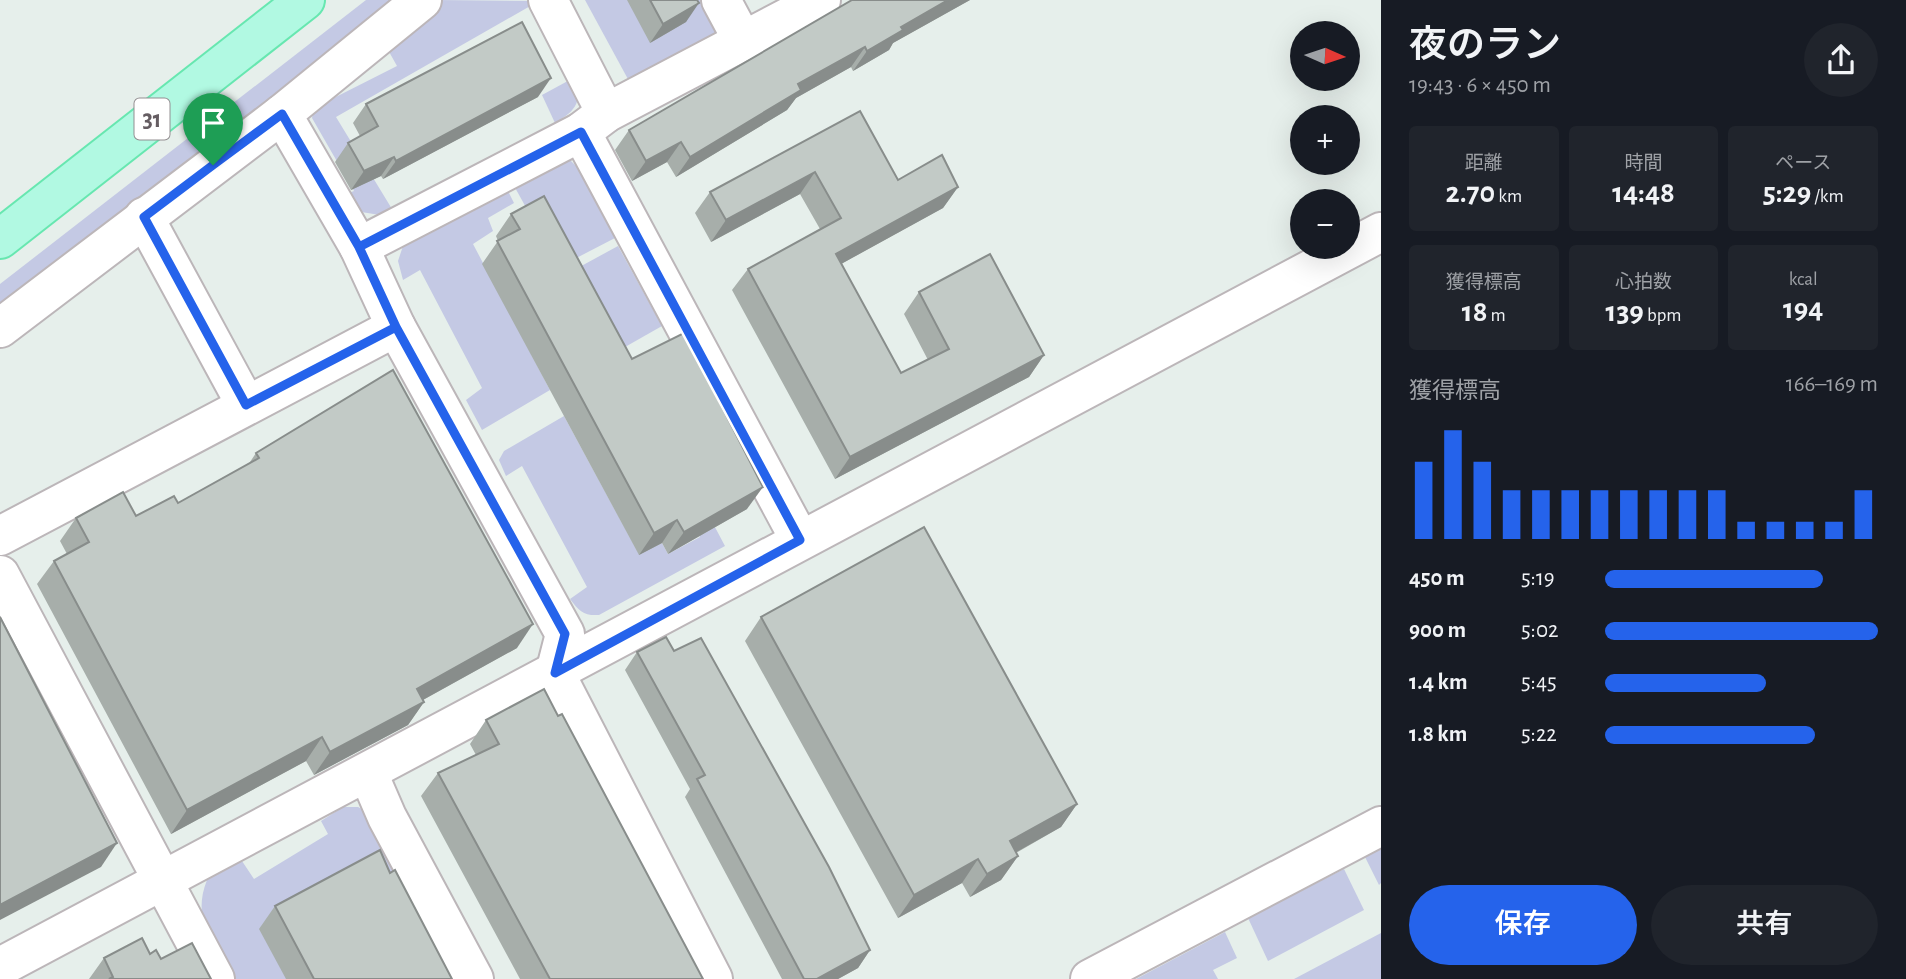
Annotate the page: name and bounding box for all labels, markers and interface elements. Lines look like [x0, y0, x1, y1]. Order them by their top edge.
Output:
north arrow [1290, 21, 1360, 91]
map controls [1290, 21, 1360, 259]
button: share [1804, 23, 1878, 97]
text: 夜のラン [1409, 27, 1561, 65]
text: 19:43 · 6 × 450 m [1409, 74, 1551, 97]
pin [183, 93, 243, 165]
road number: 31 [134, 98, 170, 140]
icon: arrive [194, 104, 232, 142]
button: + [1290, 105, 1360, 175]
text: 距離 [1465, 154, 1503, 173]
text: 時間 [1624, 154, 1663, 173]
text: ペース [1775, 154, 1831, 173]
text: 2.70 [1446, 178, 1495, 208]
text: 14:48 [1612, 178, 1675, 208]
text: 5:29 [1763, 178, 1811, 208]
text: km [1495, 187, 1522, 206]
text: /km [1811, 187, 1844, 206]
button: − [1290, 189, 1360, 259]
text: kcal [1789, 270, 1818, 289]
text: 獲得標高 [1446, 273, 1522, 292]
text: 心拍数 [1615, 273, 1672, 292]
text: 194 [1783, 294, 1823, 324]
text: 18 [1462, 297, 1487, 327]
text: 139 [1606, 297, 1644, 327]
text: m [1487, 306, 1506, 325]
text: bpm [1644, 306, 1681, 325]
text: 166–169 m [1786, 373, 1878, 396]
text: 獲得標高 [1409, 380, 1501, 403]
text: 450 m [1409, 567, 1465, 590]
text: 5:19 [1521, 567, 1555, 590]
text: 900 m [1409, 619, 1466, 642]
text: 5:02 [1521, 619, 1559, 642]
text: 1.4 km [1409, 671, 1468, 694]
text: 5:45 [1521, 671, 1557, 694]
text: 1.8 km [1409, 723, 1467, 746]
text: 5:22 [1521, 723, 1557, 746]
button: 保存 [1409, 885, 1637, 965]
button: 共有 [1651, 885, 1878, 965]

